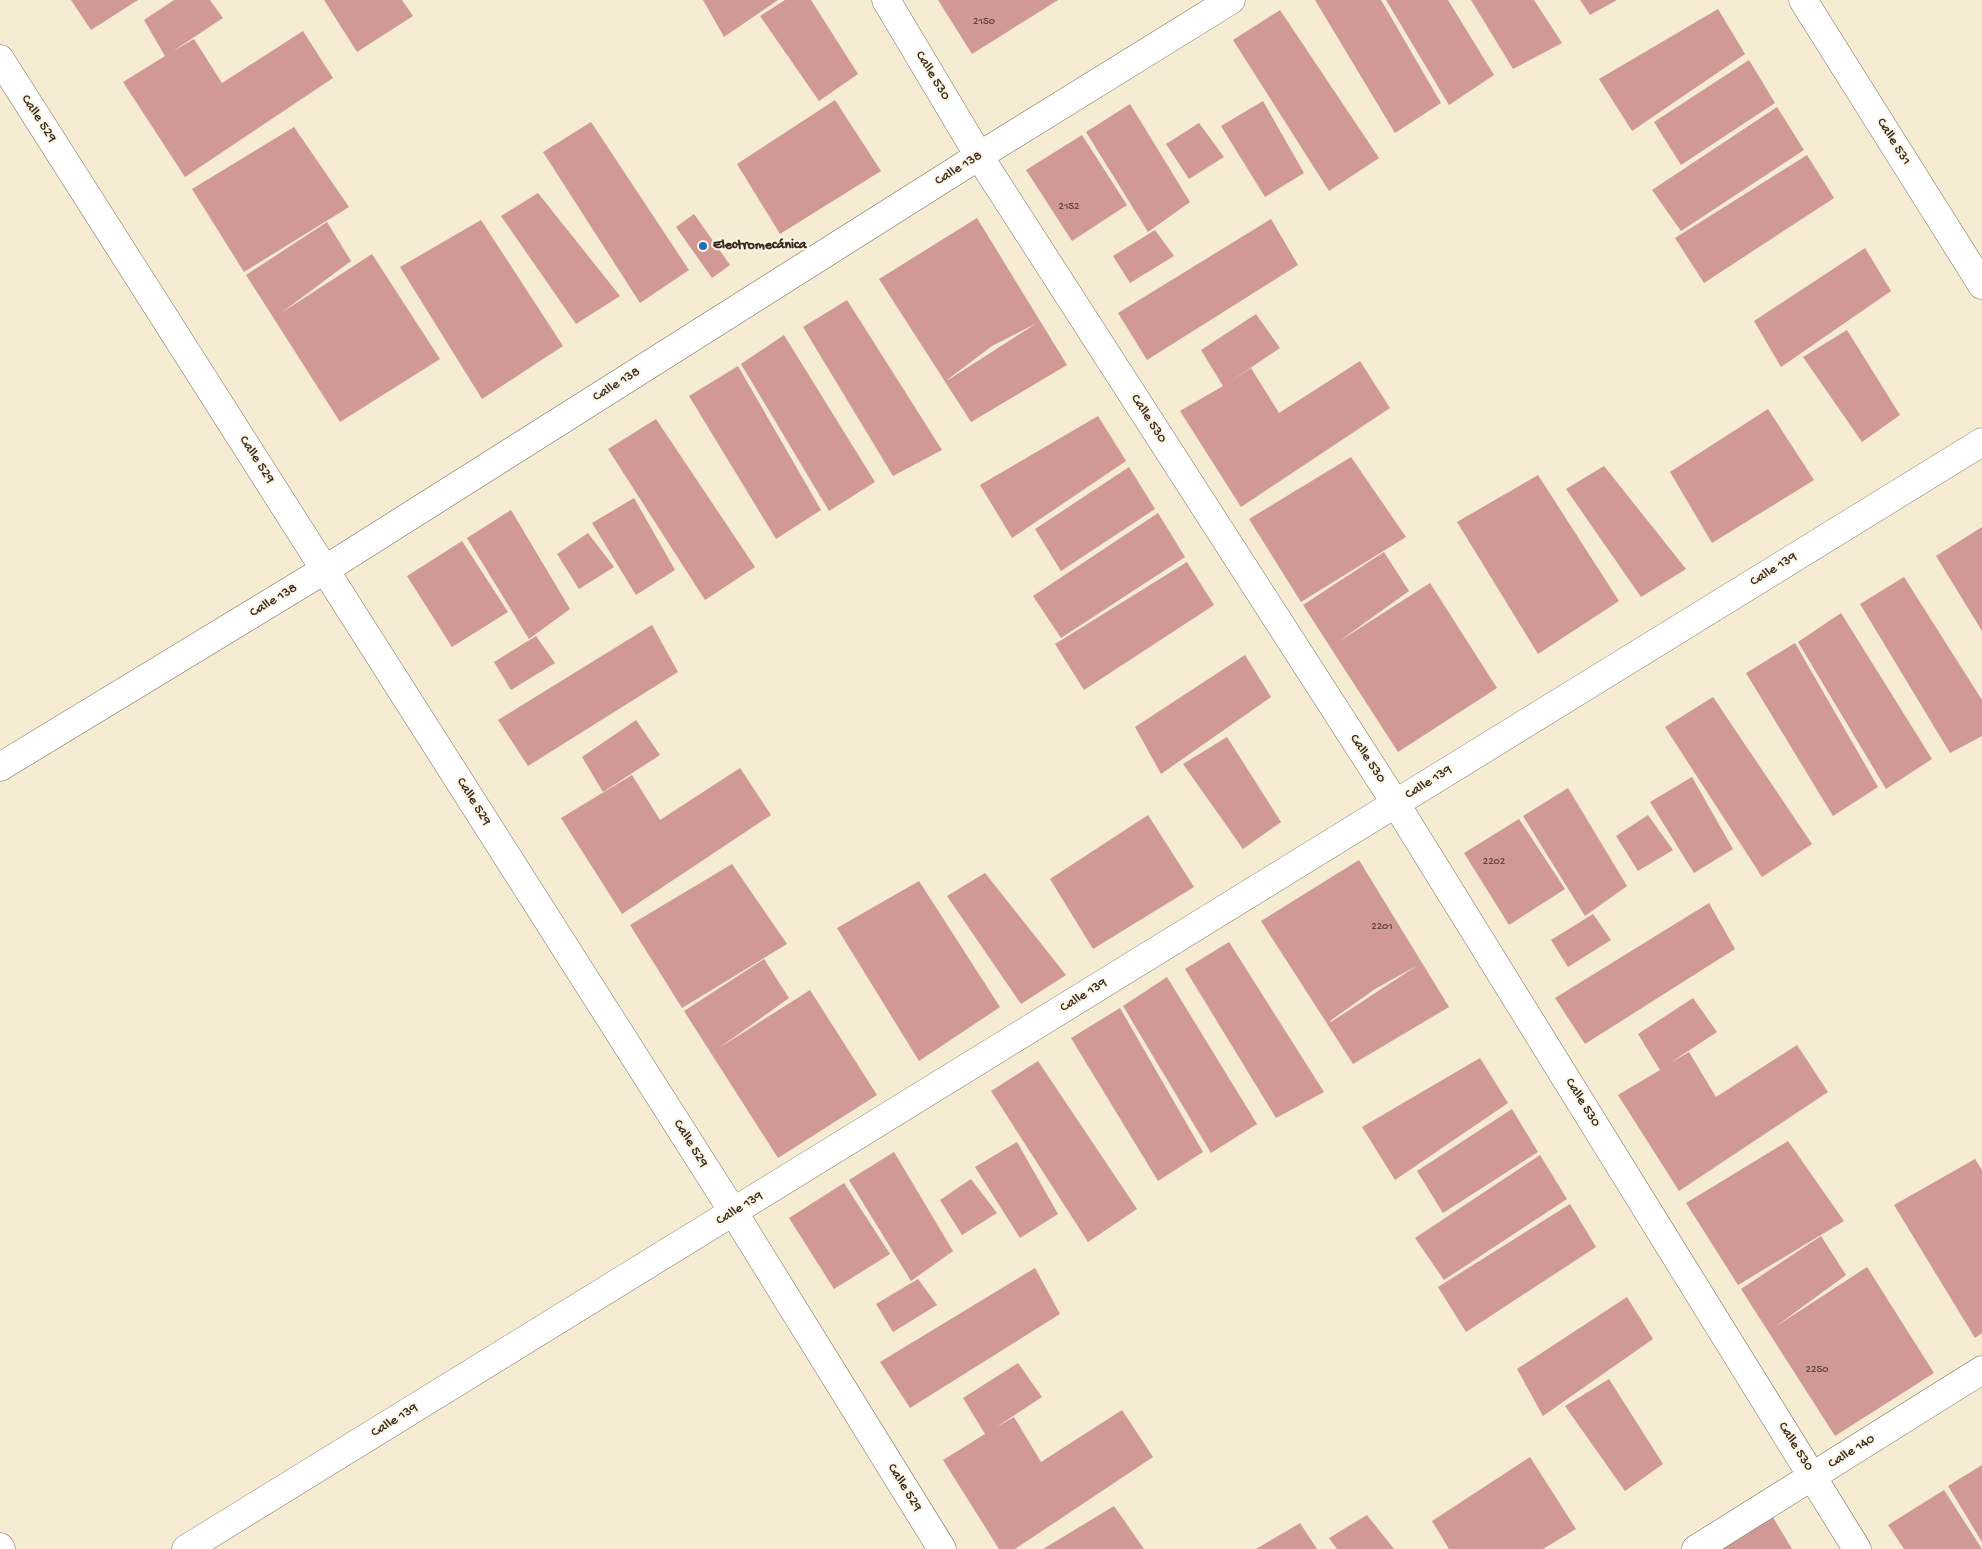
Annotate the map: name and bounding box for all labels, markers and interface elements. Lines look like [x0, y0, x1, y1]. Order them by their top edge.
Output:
house number: 2150 [973, 15, 995, 29]
street label: Calle 530 [911, 48, 953, 104]
street label: Calle 529 [16, 92, 60, 146]
street label: Calle 531 [1872, 115, 1914, 169]
street label: Calle 138 [932, 148, 986, 190]
house number: 2152 [1058, 200, 1080, 214]
place label: Electromecánica [713, 238, 807, 254]
marker: Electromecánica [697, 240, 709, 252]
street label: Calle 138 [590, 364, 644, 406]
street label: Calle 530 [1126, 392, 1170, 446]
street label: Calle 529 [234, 433, 278, 487]
street label: Calle 139 [1747, 549, 1801, 591]
street label: Calle 138 [247, 580, 301, 622]
street label: Calle 530 [1345, 732, 1389, 786]
street label: Calle 139 [1402, 762, 1456, 804]
street label: Calle 529 [452, 775, 494, 829]
house number: 2202 [1483, 855, 1505, 869]
house number: 2201 [1371, 920, 1393, 934]
street label: Calle 139 [1057, 975, 1111, 1017]
street label: Calle 530 [1560, 1075, 1604, 1131]
street label: Calle 529 [669, 1117, 711, 1171]
street label: Calle 139 [713, 1188, 767, 1230]
house number: 2250 [1806, 1363, 1828, 1377]
street label: Calle 139 [368, 1400, 422, 1442]
street label: Calle 530 [1773, 1419, 1817, 1475]
street label: Calle 140 [1825, 1431, 1879, 1473]
street label: Calle 529 [883, 1461, 925, 1515]

